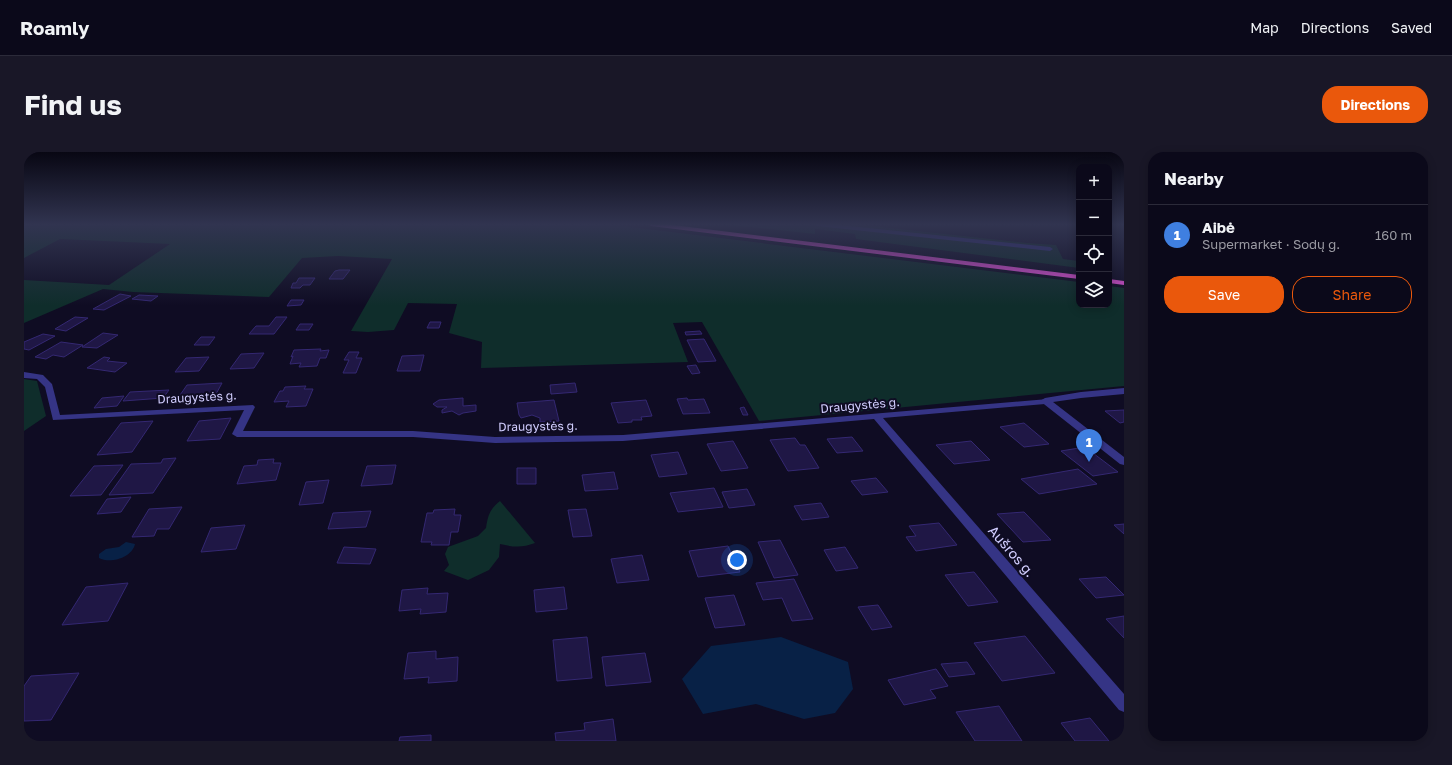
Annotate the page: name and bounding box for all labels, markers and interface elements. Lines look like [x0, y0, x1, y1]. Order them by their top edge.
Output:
text: Roamly [20, 16, 89, 39]
text: Map [1250, 19, 1279, 36]
text: Directions [1301, 19, 1369, 36]
text: Saved [1391, 19, 1432, 36]
button: Directions [1322, 86, 1428, 123]
text: Find us [24, 88, 122, 121]
map controls [1076, 164, 1112, 308]
button: + [1076, 164, 1112, 200]
text: Nearby [1164, 168, 1224, 189]
button: − [1076, 200, 1112, 236]
text: Aibė [1202, 218, 1235, 236]
text: 1 [1174, 227, 1180, 243]
text: 160 m [1375, 227, 1412, 243]
button: locate [1076, 236, 1112, 272]
text: Supermarket · Sodų g. [1202, 236, 1340, 252]
button: layers [1076, 272, 1112, 308]
button: Save [1164, 276, 1284, 313]
button: Share [1292, 276, 1412, 313]
street label: Draugystės g. [157, 387, 237, 407]
street label: Draugystės g. [820, 394, 900, 416]
street label: Draugystės g. [498, 418, 578, 434]
pin: 1 [1076, 429, 1102, 462]
street label: Aušros g. [985, 522, 1039, 580]
your location [727, 550, 747, 570]

